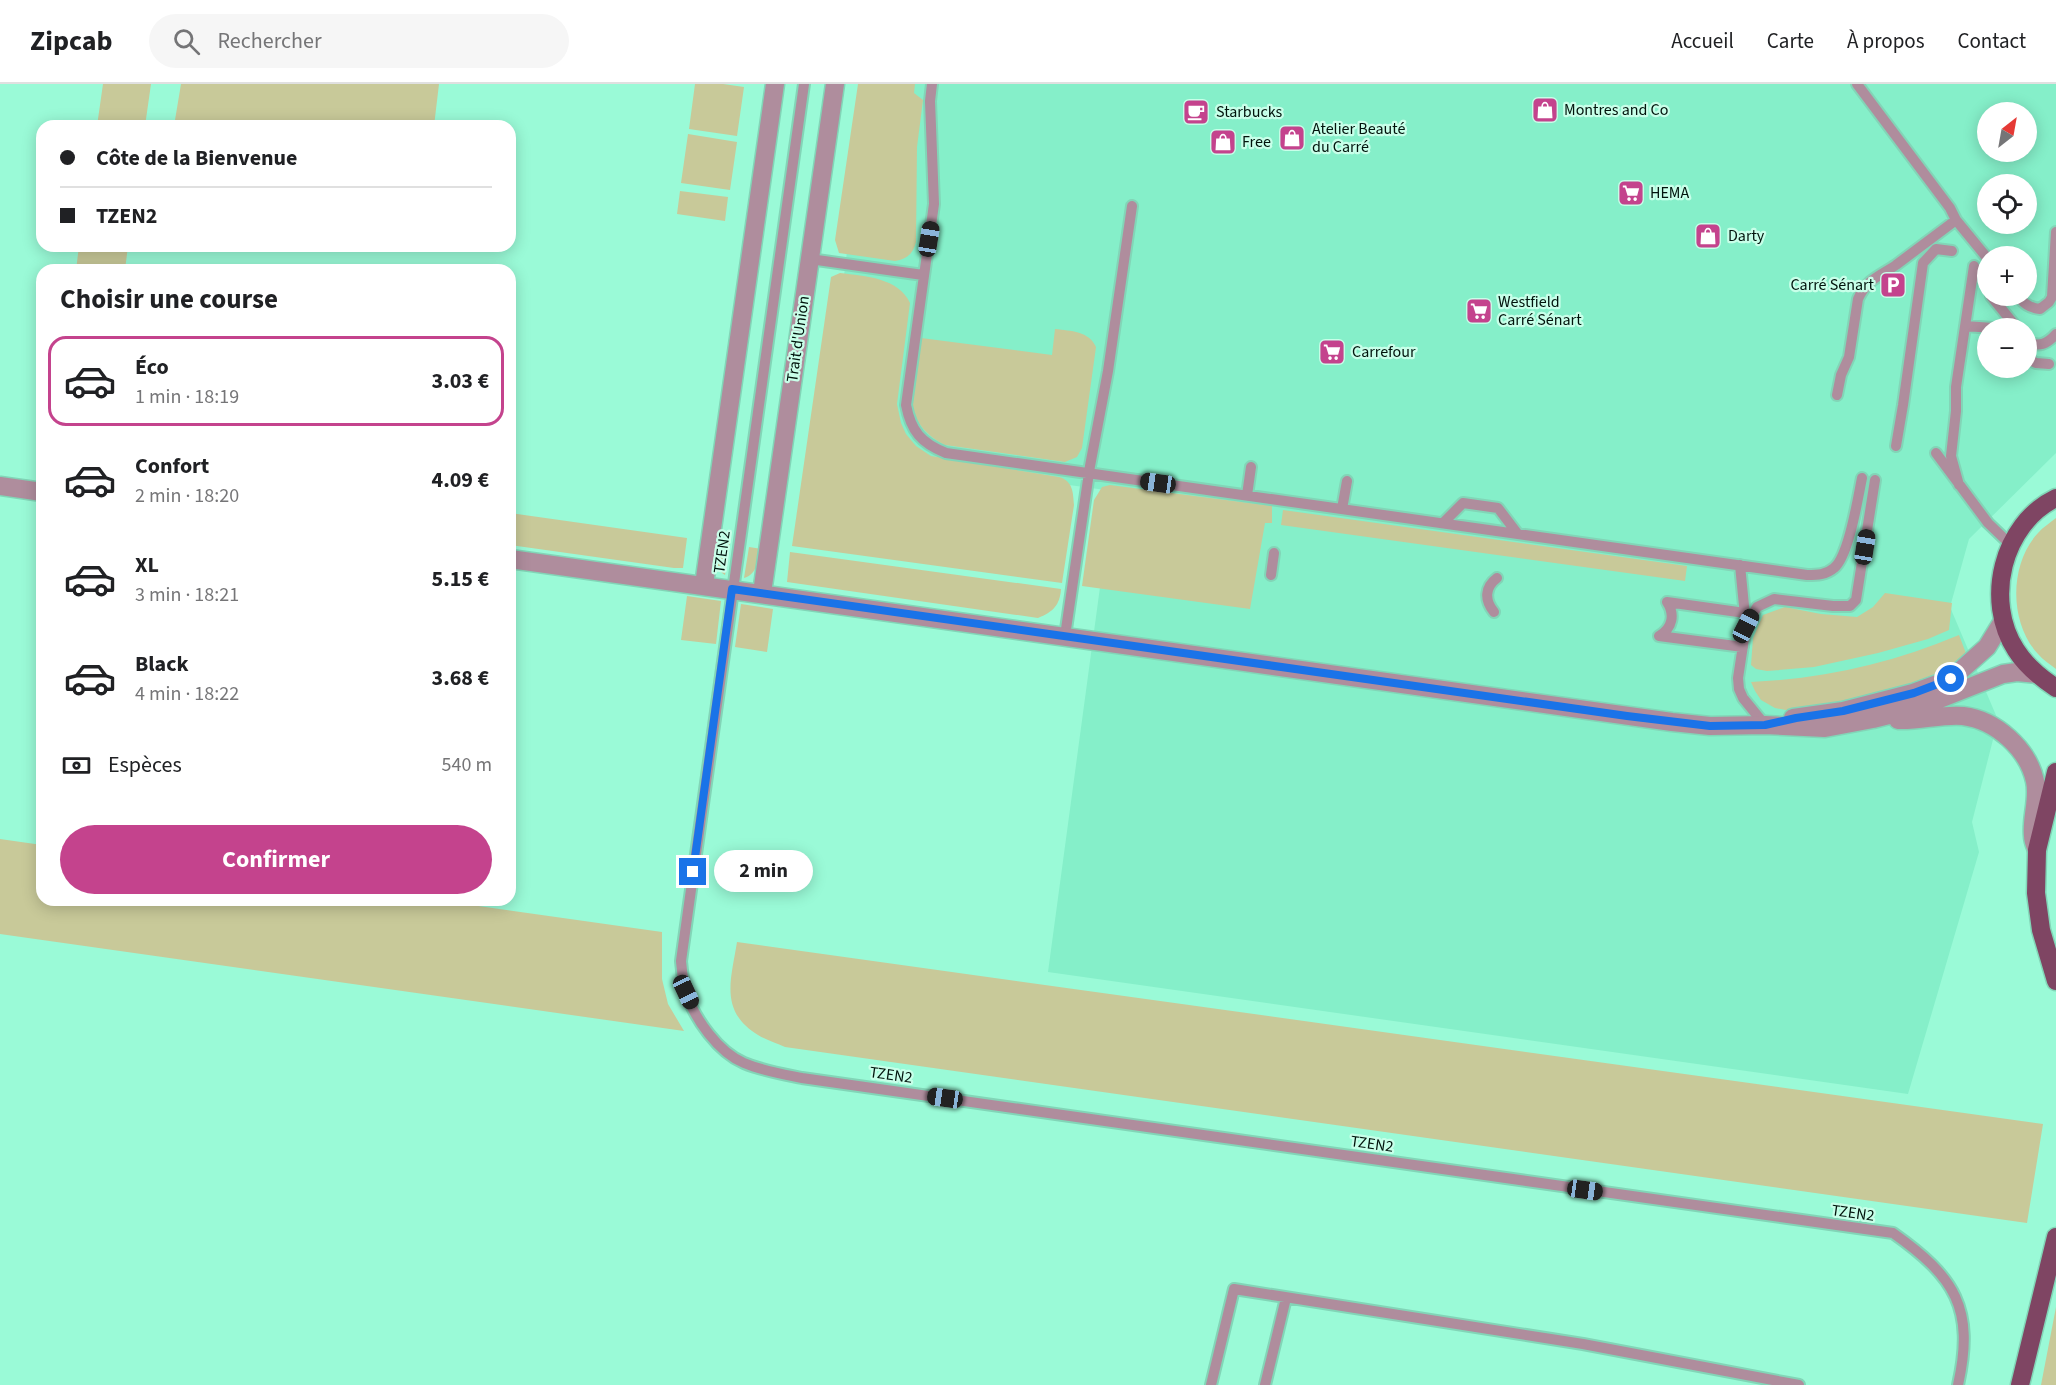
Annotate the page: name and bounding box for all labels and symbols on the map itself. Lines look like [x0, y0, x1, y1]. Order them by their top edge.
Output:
shop icon: Montres and Co [1530, 95, 1560, 125]
cafe icon: Starbucks [1181, 97, 1211, 127]
place label: Montres and Co [1564, 99, 1668, 121]
place label: Starbucks [1216, 101, 1283, 123]
north arrow [1977, 102, 2037, 162]
place label: Atelier Beauté du Carré [1312, 118, 1405, 158]
shop icon: Atelier Beauté du Carré [1277, 123, 1307, 153]
shop icon: Free [1208, 127, 1238, 157]
place label: Free [1242, 131, 1271, 153]
supermarket icon: HEMA [1616, 178, 1646, 208]
place label: HEMA [1650, 182, 1689, 204]
car [917, 220, 941, 258]
shop icon: Darty [1693, 221, 1723, 251]
place label: Darty [1728, 225, 1765, 247]
parking icon: Carré Sénart [1878, 270, 1908, 300]
place label: Carré Sénart [1790, 274, 1875, 296]
place label: Westfield Carré Sénart [1498, 291, 1582, 331]
street label: Trait d'Union [781, 294, 815, 384]
supermarket icon: Westfield Carré Sénart [1464, 296, 1494, 326]
supermarket icon: Carrefour [1317, 337, 1347, 367]
place label: Carrefour [1352, 341, 1416, 363]
car [1139, 472, 1177, 494]
car [1853, 528, 1877, 566]
street label: TZEN2 [708, 529, 736, 575]
car [1730, 606, 1762, 646]
route start [1937, 665, 1964, 692]
callout: 2 min [714, 851, 813, 893]
route end [679, 858, 706, 885]
car [670, 972, 702, 1012]
street label: TZEN2 [868, 1061, 914, 1089]
car [926, 1087, 964, 1109]
street label: TZEN2 [1349, 1130, 1395, 1158]
car [1566, 1179, 1604, 1201]
street label: TZEN2 [1830, 1199, 1876, 1227]

